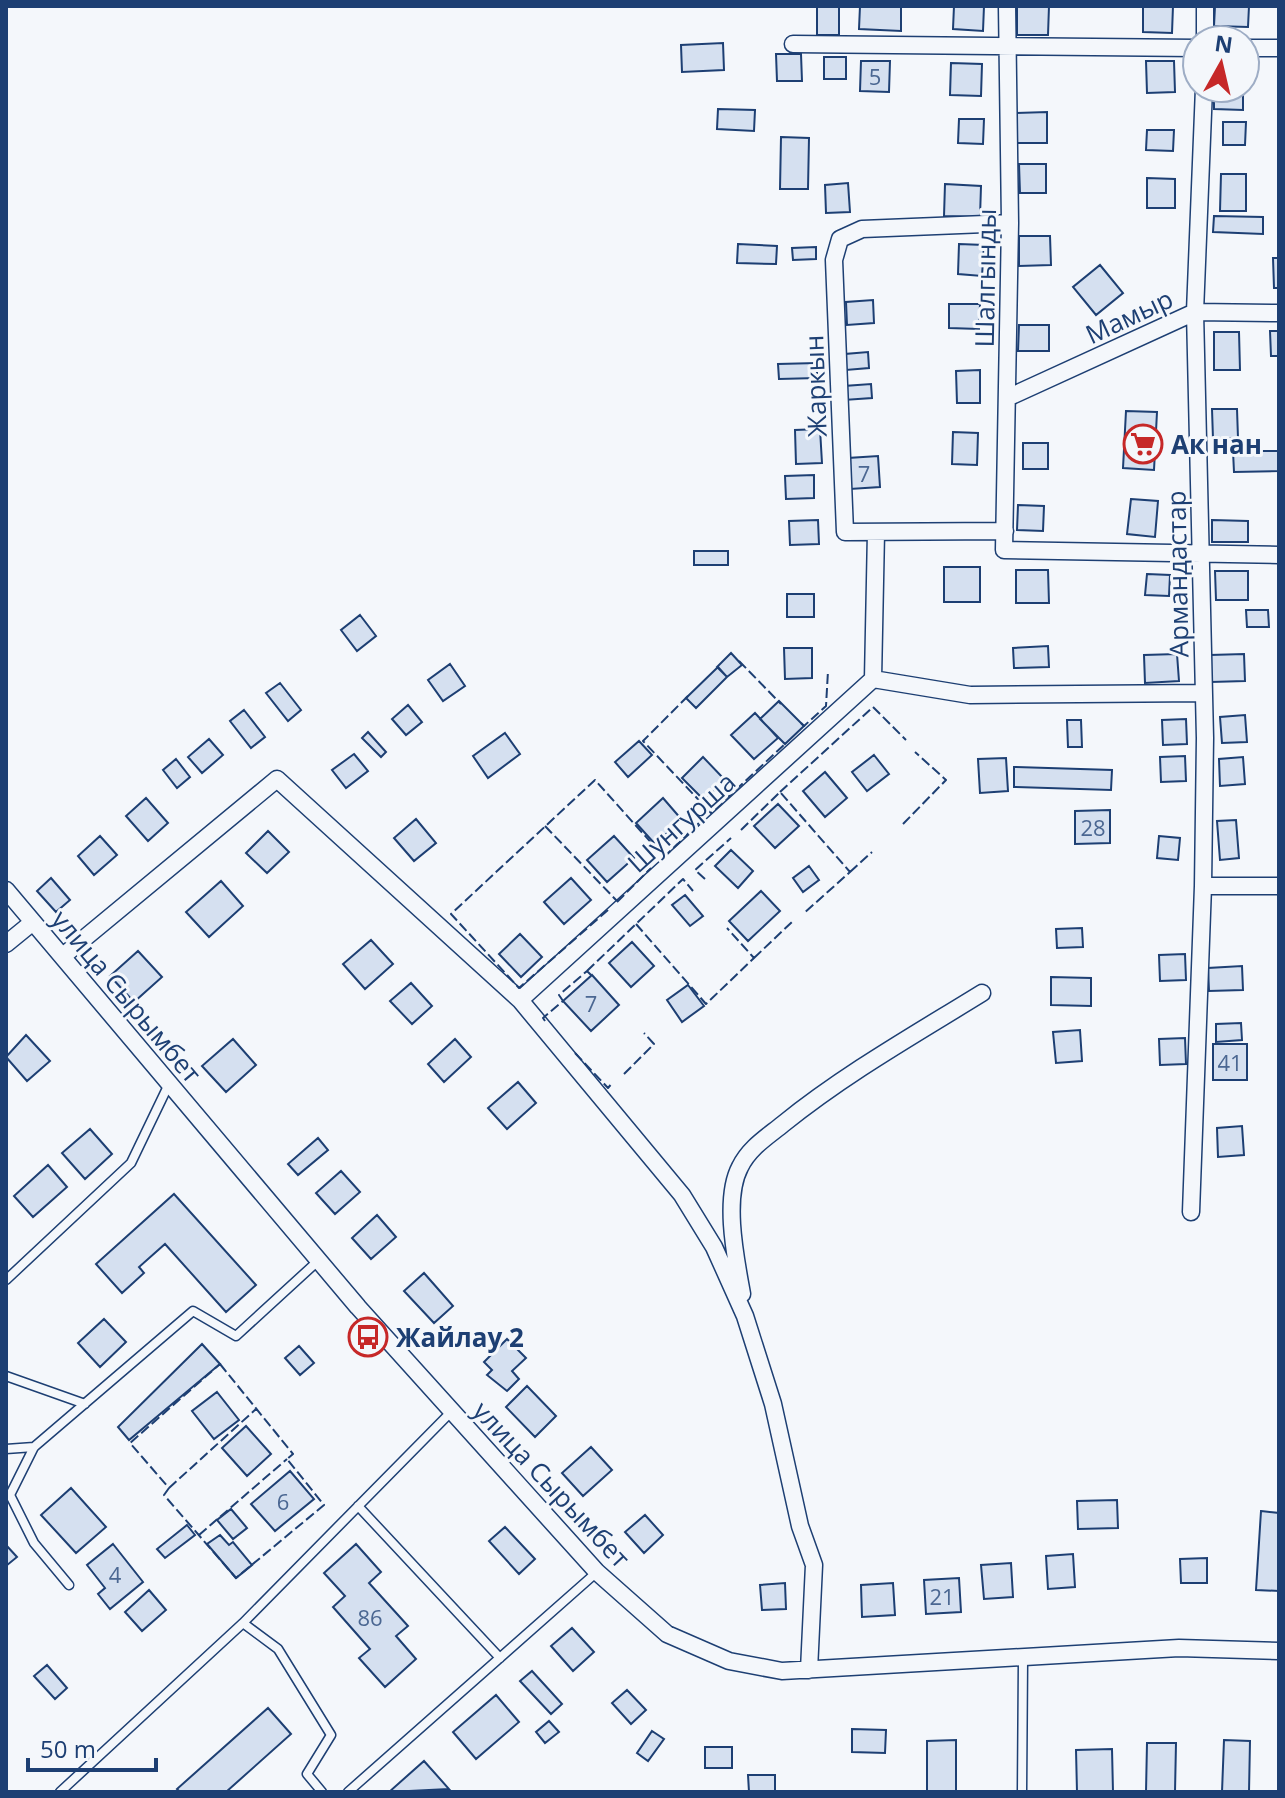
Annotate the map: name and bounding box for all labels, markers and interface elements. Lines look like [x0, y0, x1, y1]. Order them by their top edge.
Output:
north arrow [1181, 24, 1261, 104]
text: N [1213, 27, 1235, 59]
house number: 5 [869, 61, 881, 91]
street label: Шалгынды [966, 208, 1004, 348]
street label: Мамыр [1079, 280, 1179, 352]
street label: Жаркын [795, 334, 835, 438]
supermarket icon: Ак нан [1122, 423, 1164, 465]
place label: Ак нан [1171, 426, 1262, 462]
house number: 7 [858, 458, 870, 488]
street label: Армандастар [1158, 490, 1196, 658]
street label: Шунгурша [619, 764, 743, 880]
house number: 28 [1080, 812, 1106, 842]
street label: улица Сырымбет [44, 902, 210, 1090]
house number: 7 [585, 988, 597, 1018]
house number: 41 [1217, 1047, 1243, 1077]
bus stop icon: Жайлау 2 [347, 1316, 389, 1358]
place label: Жайлау 2 [396, 1319, 524, 1355]
street label: улица Сырымбет [465, 1393, 639, 1575]
house number: 6 [277, 1486, 289, 1516]
house number: 4 [109, 1559, 122, 1589]
house number: 21 [929, 1581, 955, 1611]
house number: 86 [357, 1602, 383, 1632]
scale bar [28, 1722, 156, 1772]
text: 50 m [40, 1732, 96, 1765]

